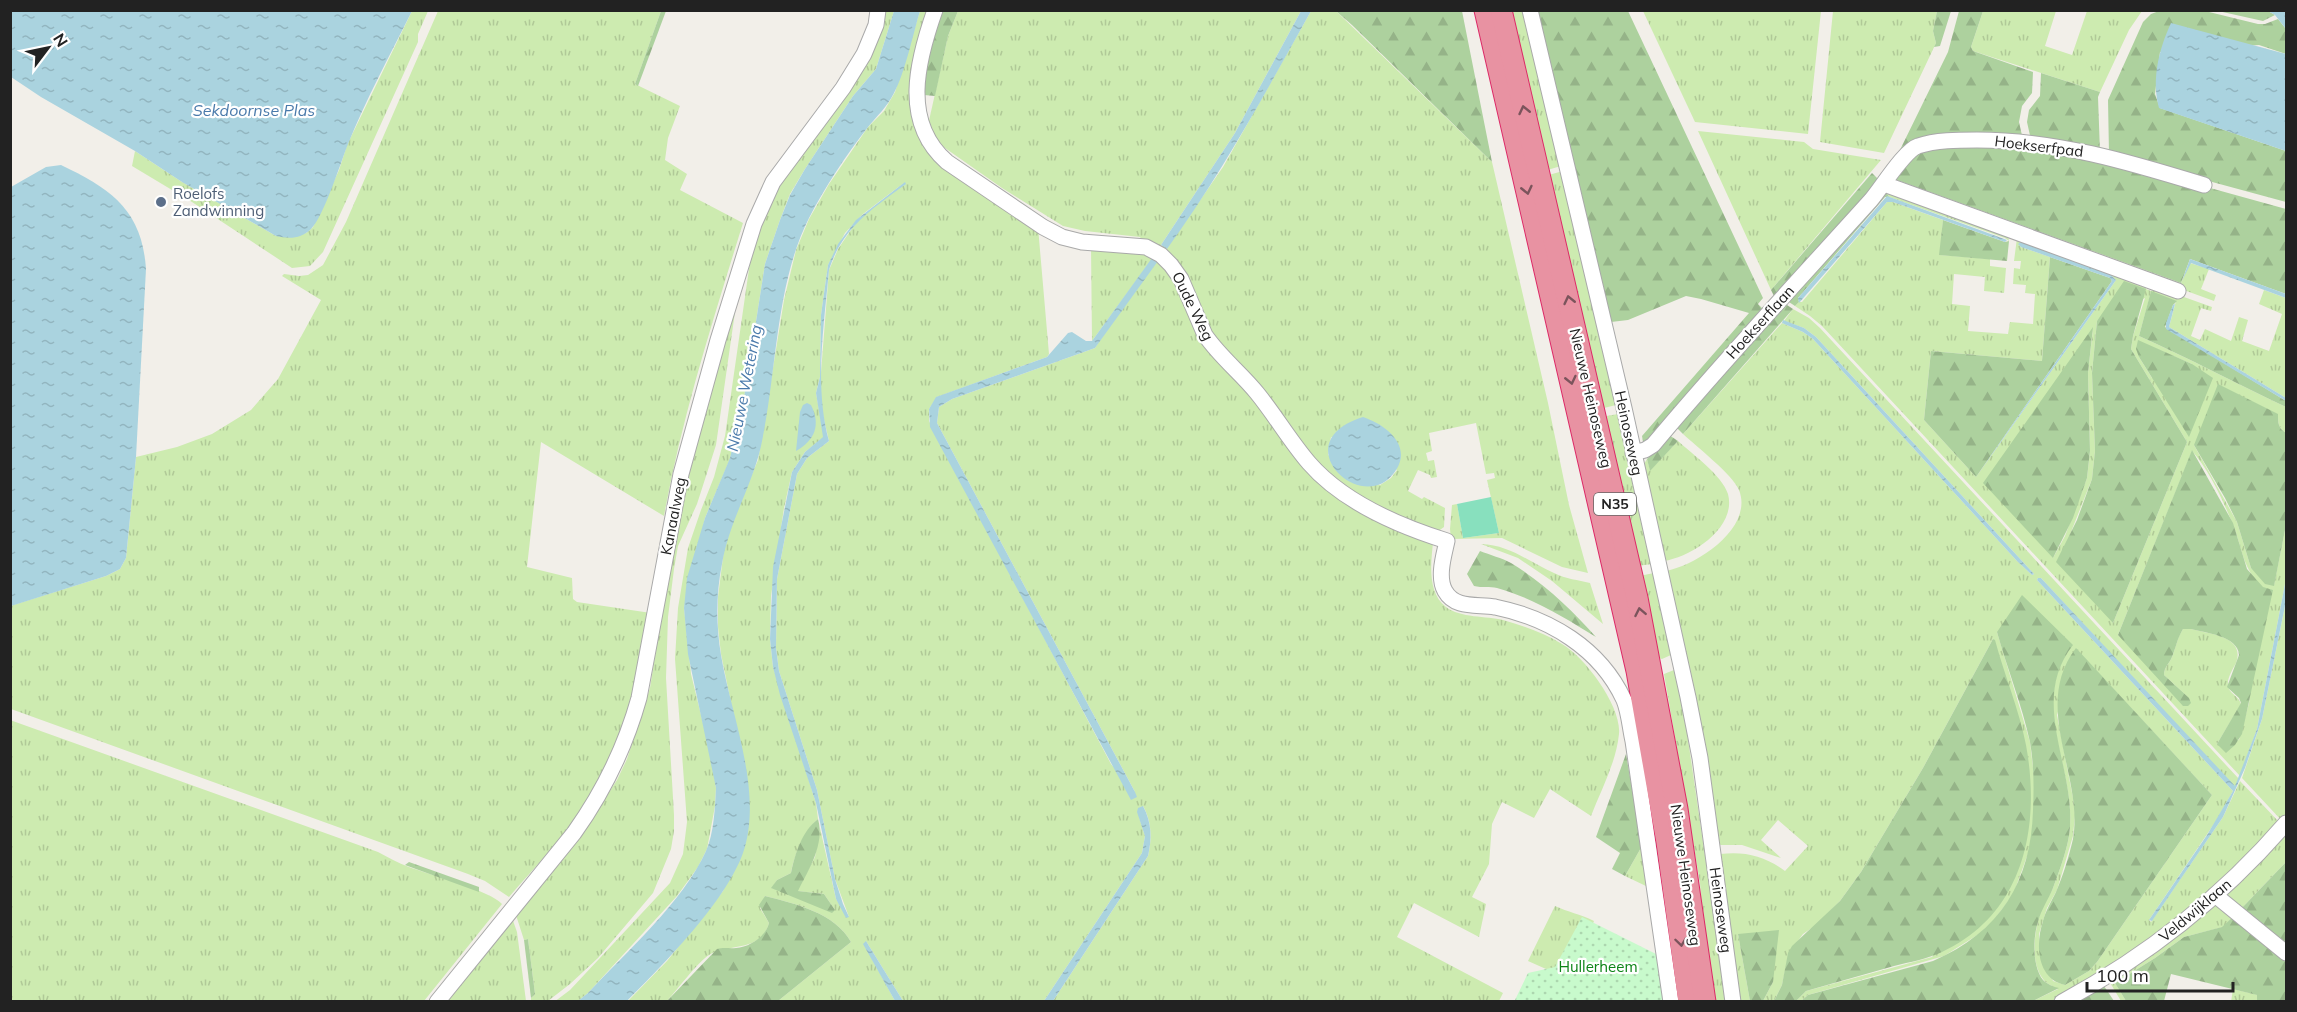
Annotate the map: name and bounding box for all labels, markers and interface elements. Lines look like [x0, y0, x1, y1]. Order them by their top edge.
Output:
north arrow [18, 18, 78, 78]
text: N [49, 30, 72, 50]
water label: Sekdoornse Plas [193, 100, 315, 120]
one-way arrow [1518, 105, 1531, 115]
street label: Hoekserfpad [1994, 131, 2084, 161]
place label: Roelofs Zandwinning [173, 184, 264, 220]
one-way arrow [1520, 185, 1533, 195]
marker: Roelofs Zandwinning [154, 195, 168, 209]
street label: Oude Weg [1168, 268, 1218, 344]
street label: Hoekserflaan [1722, 281, 1798, 363]
one-way arrow [1563, 295, 1576, 305]
water label: Nieuwe Wetering [722, 323, 766, 453]
street label: Nieuwe Heinoseweg [1566, 326, 1616, 470]
one-way arrow [1564, 375, 1577, 385]
street label: Heinoseweg [1611, 389, 1647, 477]
street label: Kanaalweg [656, 475, 690, 557]
road number: N35 [1594, 493, 1636, 515]
one-way arrow [1634, 608, 1647, 618]
street label: Nieuwe Heinoseweg [1667, 803, 1705, 947]
street label: Heinoseweg [1706, 866, 1736, 954]
street label: Veldwijklaan [2155, 874, 2235, 946]
one-way arrow [1674, 938, 1686, 947]
scale bar [2087, 955, 2232, 993]
park label: Hullerheem [1558, 957, 1638, 976]
text: 100 m [2096, 964, 2149, 987]

